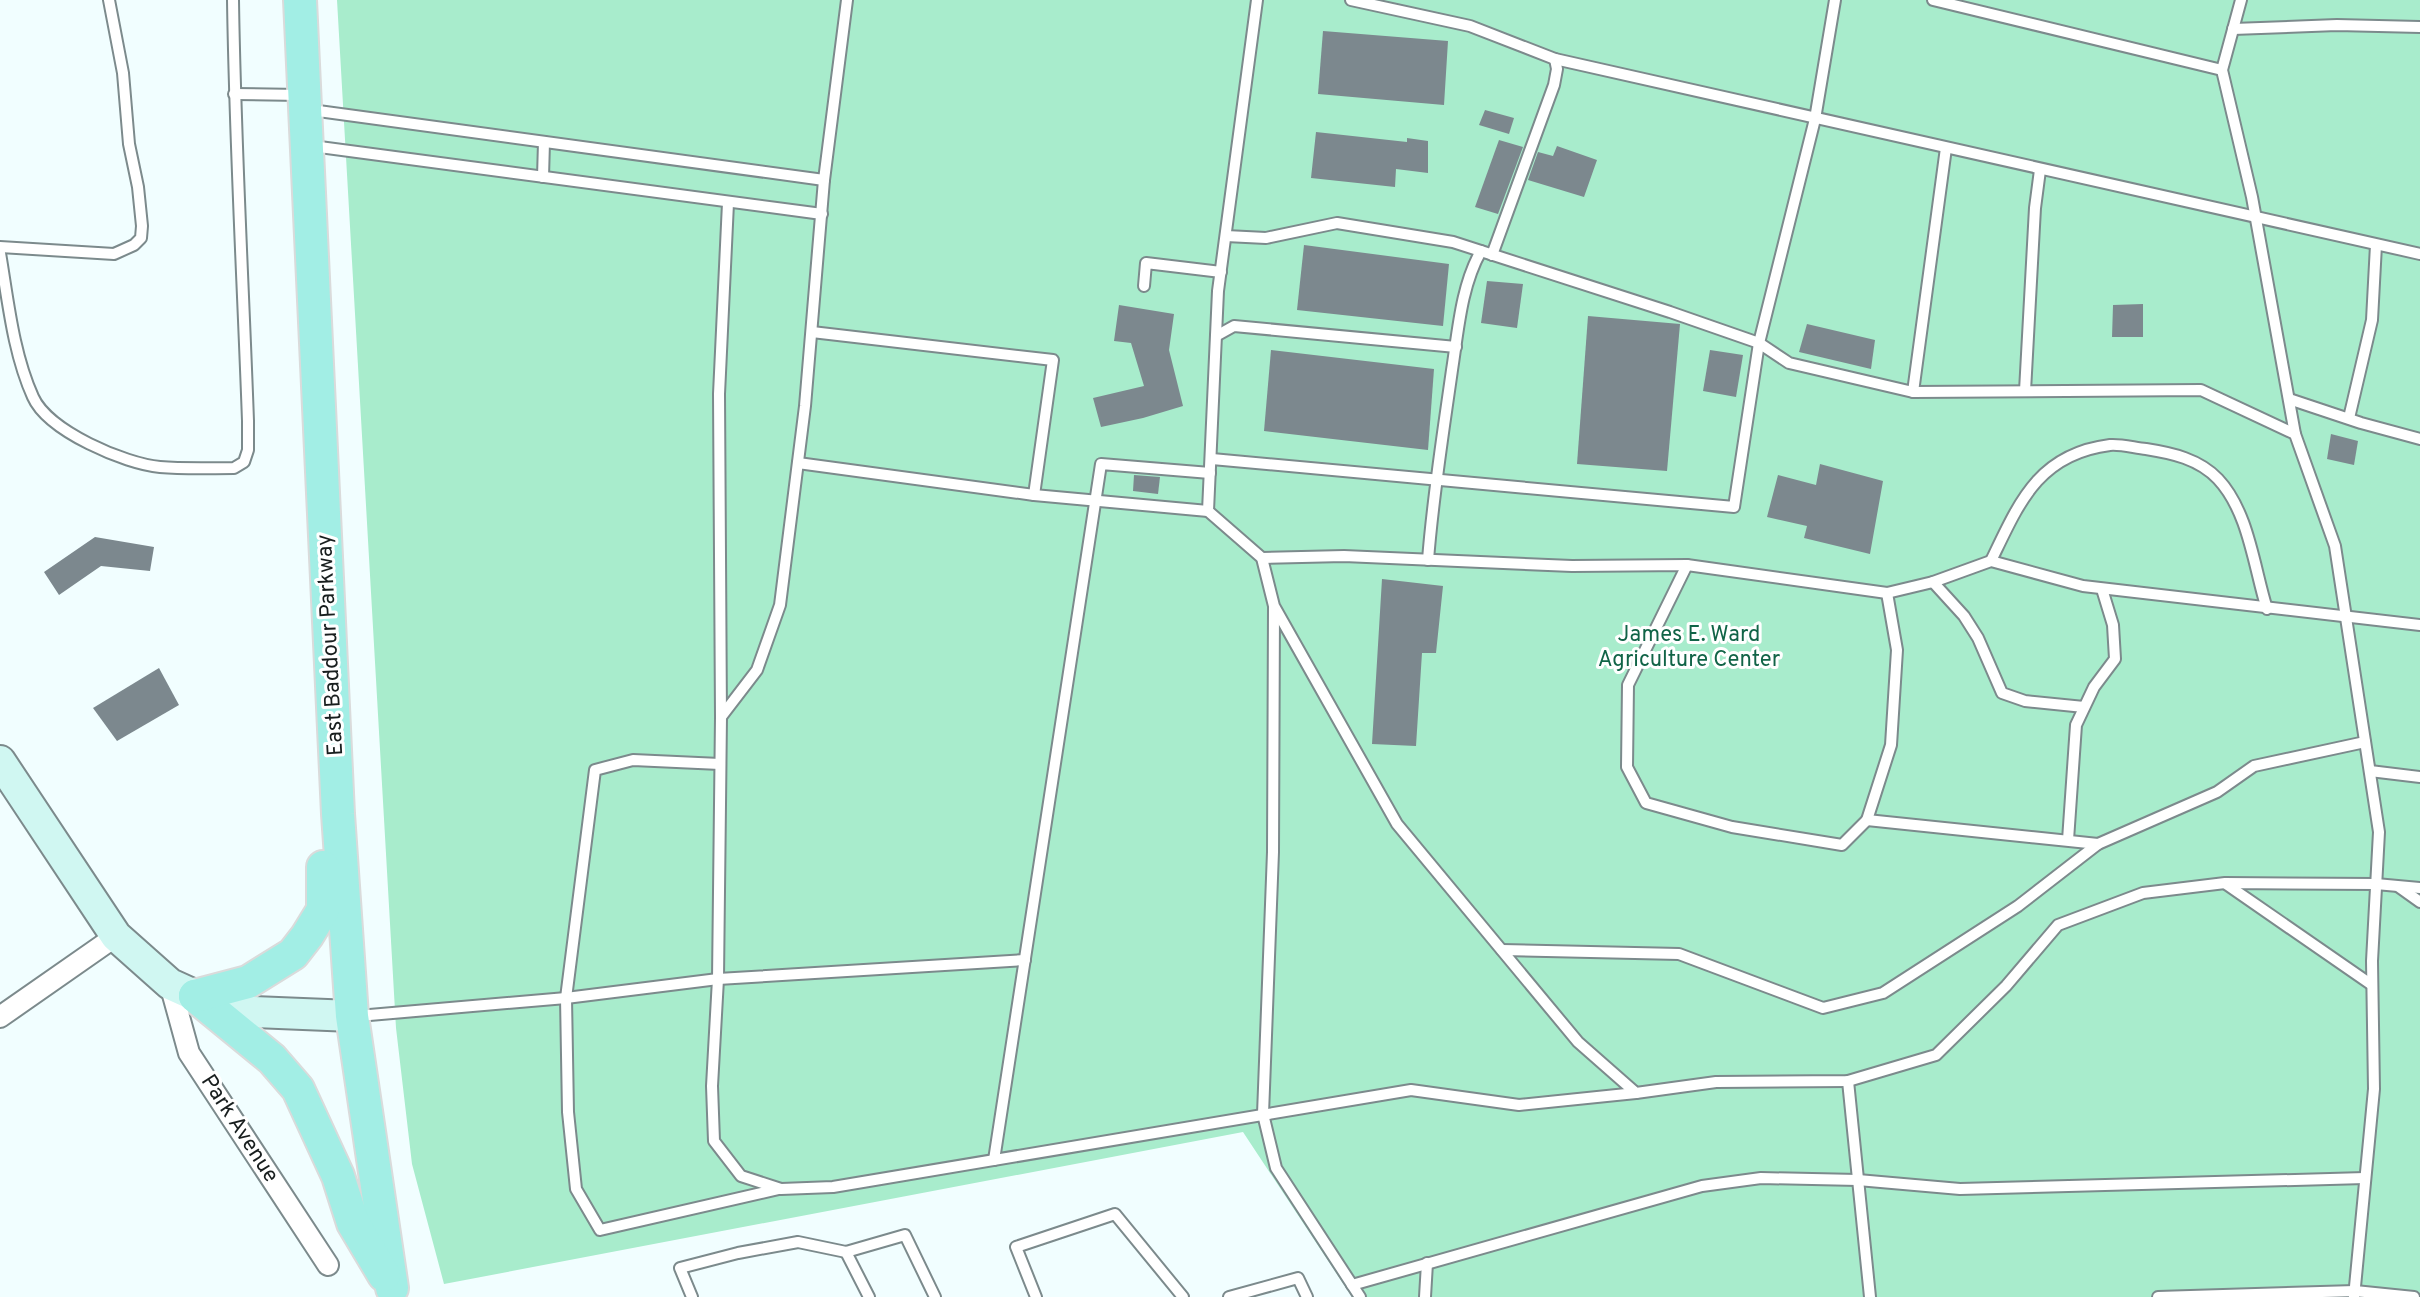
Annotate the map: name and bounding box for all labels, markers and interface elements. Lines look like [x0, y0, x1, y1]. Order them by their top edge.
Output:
street label: East Baddour Parkway [312, 534, 350, 756]
park label: James E. Ward Agriculture Center [1598, 622, 1781, 674]
street label: Park Avenue [194, 1070, 284, 1188]

